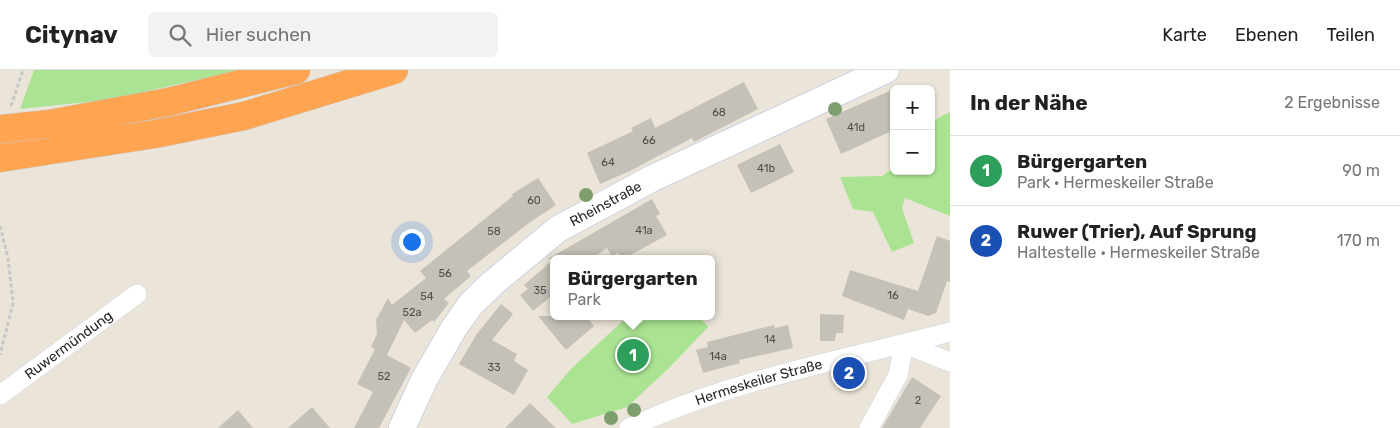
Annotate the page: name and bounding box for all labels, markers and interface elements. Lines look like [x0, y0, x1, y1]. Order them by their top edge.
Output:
search box [148, 12, 498, 57]
text: Citynav [25, 21, 118, 49]
icon: search [166, 21, 194, 49]
text: Hier suchen [206, 23, 311, 46]
text: Karte [1162, 24, 1207, 46]
text: Ebenen [1235, 24, 1299, 46]
text: Teilen [1327, 24, 1375, 46]
map controls [890, 85, 935, 175]
button: + [890, 85, 935, 130]
text: In der Nähe [970, 90, 1088, 115]
text: 2 Ergebnisse [1284, 93, 1380, 112]
house number: 68 [712, 106, 726, 119]
house number: 41d [847, 121, 865, 134]
button: − [890, 130, 935, 175]
house number: 66 [642, 134, 656, 147]
text: Bürgergarten [1017, 150, 1147, 173]
house number: 64 [601, 156, 615, 169]
text: 1 [982, 161, 990, 180]
text: 90 m [1342, 161, 1380, 180]
house number: 41b [757, 162, 775, 175]
text: Park · Hermeskeiler Straße [1017, 173, 1214, 192]
street label: Rheinstraße [567, 177, 644, 230]
house number: 60 [527, 194, 541, 207]
text: Ruwer (Trier), Auf Sprung [1017, 220, 1257, 243]
house number: 41a [635, 224, 653, 237]
house number: 58 [487, 225, 501, 238]
your location [399, 229, 425, 255]
text: 2 [981, 231, 991, 250]
text: 170 m [1337, 231, 1380, 250]
text: Haltestelle · Hermeskeiler Straße [1017, 243, 1260, 262]
popup [550, 255, 715, 320]
house number: 56 [438, 267, 452, 280]
text: Bürgergarten [567, 267, 698, 290]
house number: 35 [533, 284, 547, 297]
house number: 16 [887, 289, 899, 302]
house number: 54 [420, 290, 434, 303]
text: Park [567, 290, 601, 309]
house number: 52a [402, 306, 422, 319]
street label: Ruwermündung [21, 307, 116, 383]
house number: 14 [764, 333, 776, 346]
pin: 1 [617, 336, 649, 374]
house number: 14a [709, 350, 727, 363]
pin: 2 [833, 354, 865, 392]
street label: Hermeskeiler Straße [693, 355, 824, 409]
house number: 33 [487, 361, 501, 374]
house number: 52 [378, 370, 391, 383]
house number: 2 [915, 394, 921, 407]

